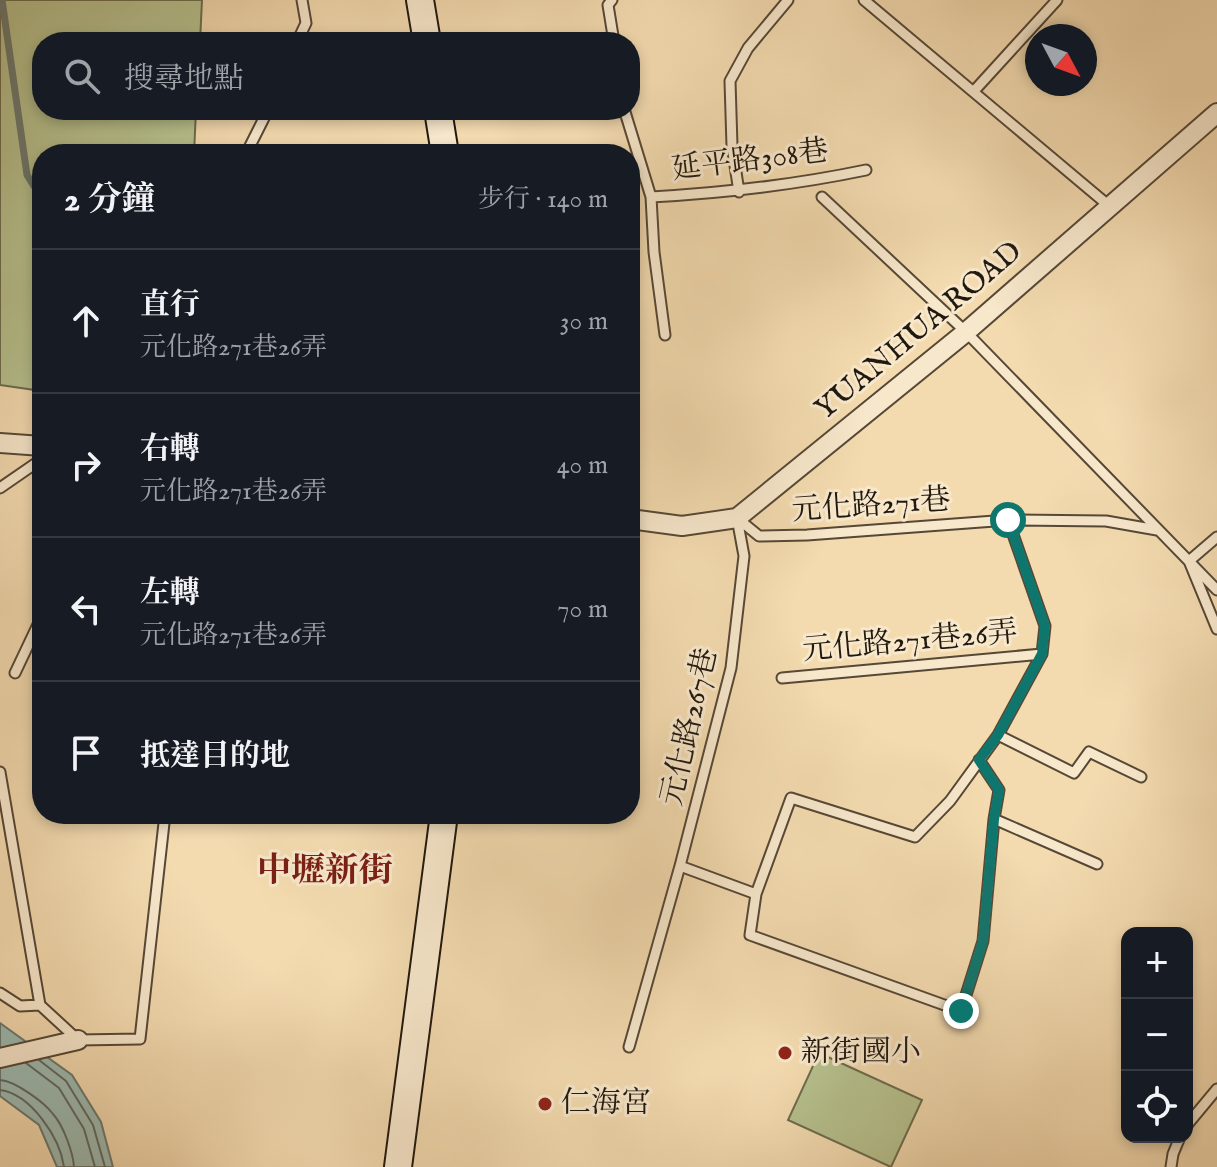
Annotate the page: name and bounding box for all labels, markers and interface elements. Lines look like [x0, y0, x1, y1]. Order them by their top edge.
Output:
north arrow [1025, 24, 1097, 96]
search box [32, 32, 640, 120]
icon: search [60, 54, 104, 98]
text: 搜尋地點 [124, 61, 244, 99]
street label: 延平路308巷 [669, 133, 831, 189]
text: 2 分鐘 [64, 179, 155, 222]
text: 步行 · 140 m [478, 183, 608, 216]
street label: YUANHUA ROAD [808, 233, 1030, 429]
text: 直行 [140, 287, 200, 325]
icon: ahead [64, 299, 108, 343]
text: 30 m [560, 305, 608, 338]
text: 元化路271巷26弄 [140, 331, 327, 364]
text: 右轉 [140, 431, 200, 469]
icon: right [64, 443, 108, 487]
text: 40 m [557, 449, 608, 482]
text: 元化路271巷26弄 [140, 475, 327, 508]
street label: 元化路271巷 [790, 482, 952, 530]
route start [990, 502, 1026, 538]
text: 左轉 [140, 575, 200, 613]
icon: left [64, 587, 108, 631]
text: 70 m [557, 593, 608, 626]
street label: 元化路271巷26弄 [801, 614, 1019, 670]
text: 元化路271巷26弄 [140, 619, 327, 652]
street label: 元化路267巷 [653, 644, 727, 810]
icon: arrive [64, 731, 108, 775]
text: 抵達目的地 [140, 738, 290, 776]
district label: 中壢新街 [257, 850, 393, 893]
map controls [1121, 927, 1193, 1143]
button: + [1121, 927, 1193, 999]
route end [943, 993, 979, 1029]
button: − [1121, 999, 1193, 1071]
place label: 新街國小 [801, 1034, 921, 1072]
marker: 新街國小 [776, 1044, 794, 1062]
button: locate [1121, 1071, 1193, 1143]
place label: 仁海宮 [561, 1085, 651, 1123]
marker: 仁海宮 [536, 1095, 554, 1113]

